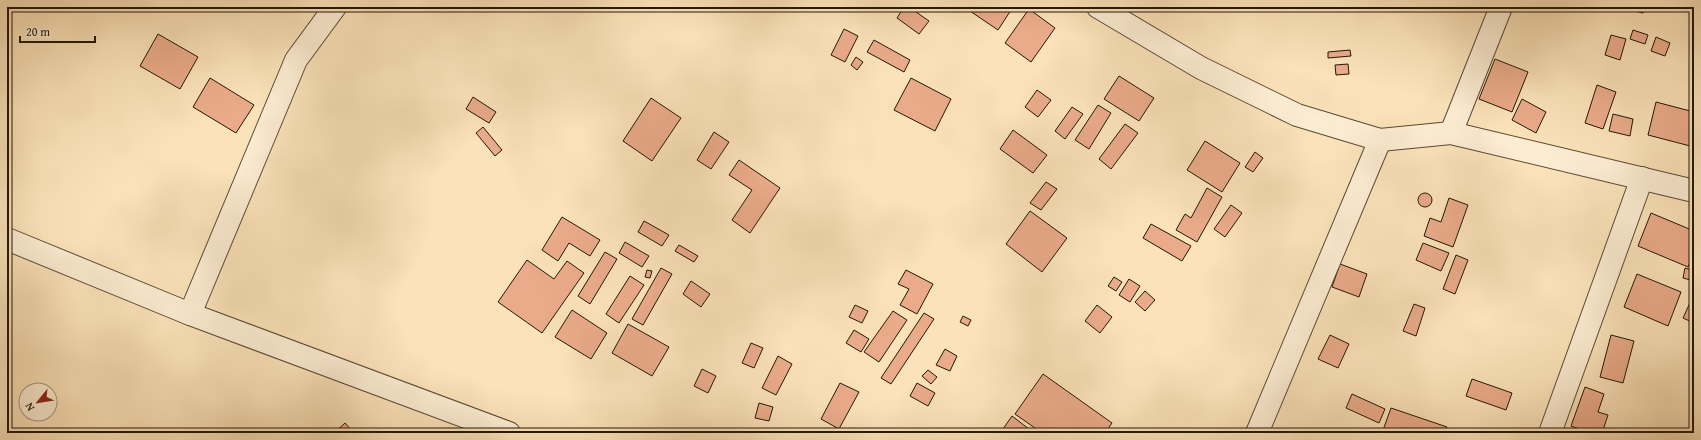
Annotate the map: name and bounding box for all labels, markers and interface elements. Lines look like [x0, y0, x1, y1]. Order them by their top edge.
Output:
scale bar [20, 18, 95, 44]
text: 20 m [26, 23, 50, 40]
north arrow [18, 382, 58, 422]
text: N [20, 399, 38, 414]

